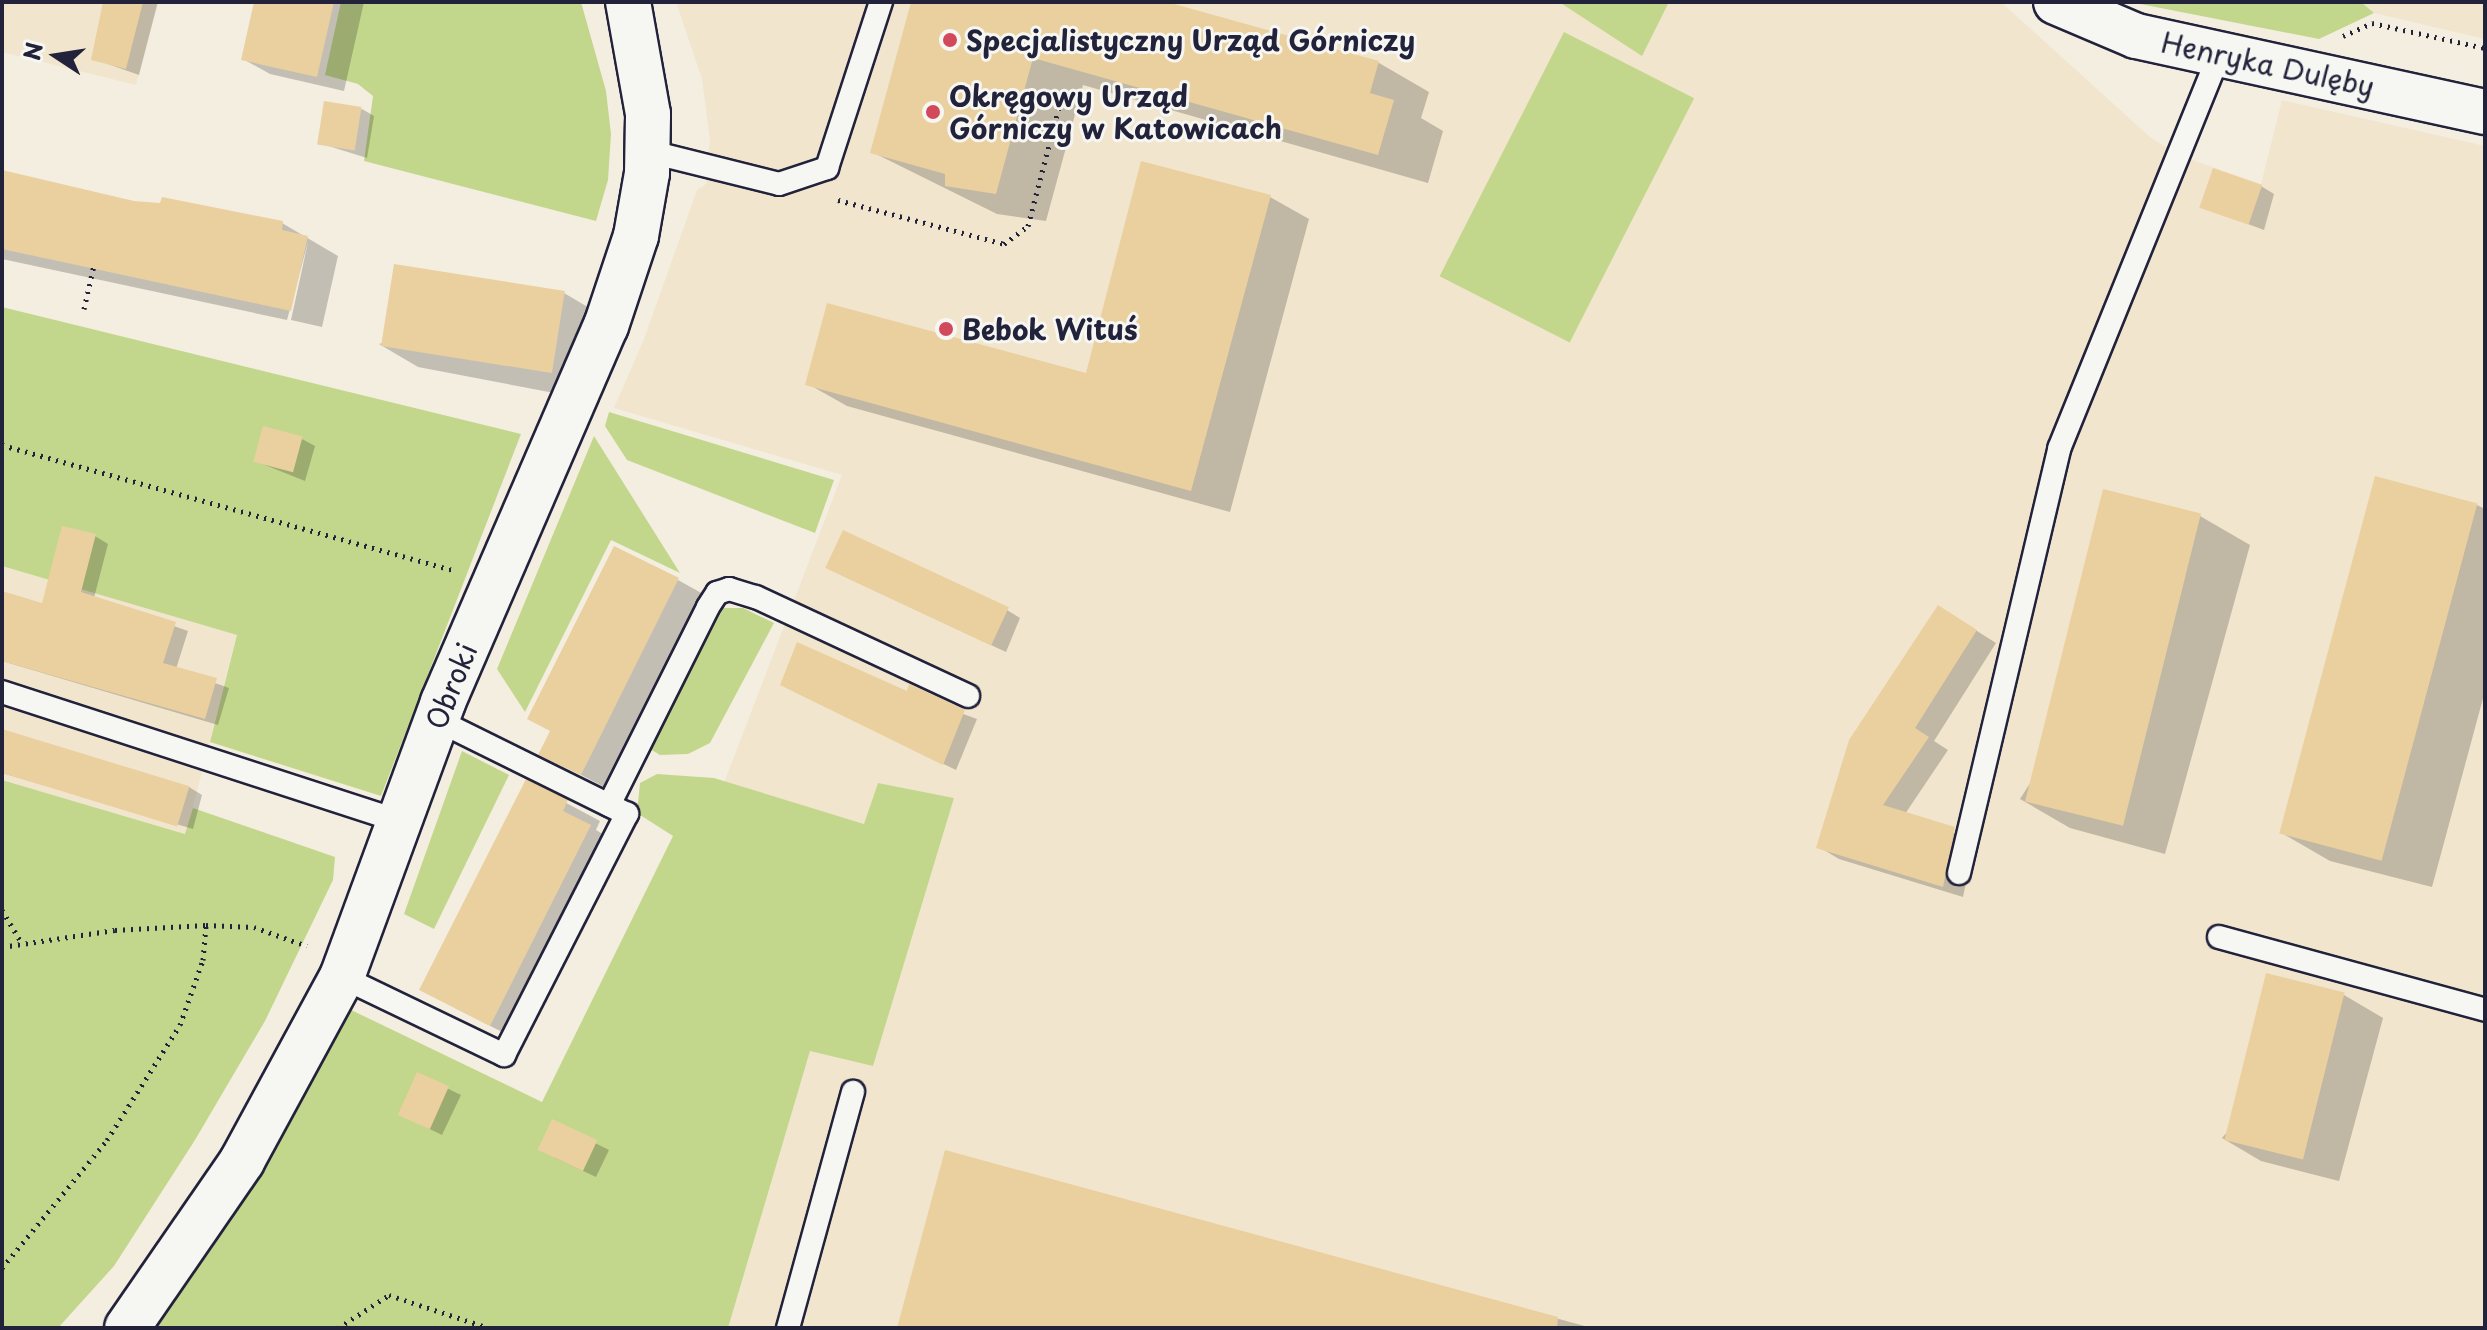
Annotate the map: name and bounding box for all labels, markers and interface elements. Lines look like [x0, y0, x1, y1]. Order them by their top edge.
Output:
north arrow [16, 16, 96, 96]
place label: Specjalistyczny Urząd Górniczy [966, 23, 1414, 57]
street label: Henryka Dulęby [2158, 25, 2378, 103]
marker: Specjalistyczny Urząd Górniczy [941, 31, 959, 49]
text: N [14, 39, 50, 63]
place label: Okręgowy Urząd Górniczy w Katowicach [949, 79, 1285, 145]
marker: Okręgowy Urząd Górniczy w Katowicach [924, 103, 942, 121]
place label: Bebok Wituś [962, 312, 1140, 346]
marker: Bebok Wituś [937, 320, 955, 338]
street label: Obroki [419, 638, 483, 734]

